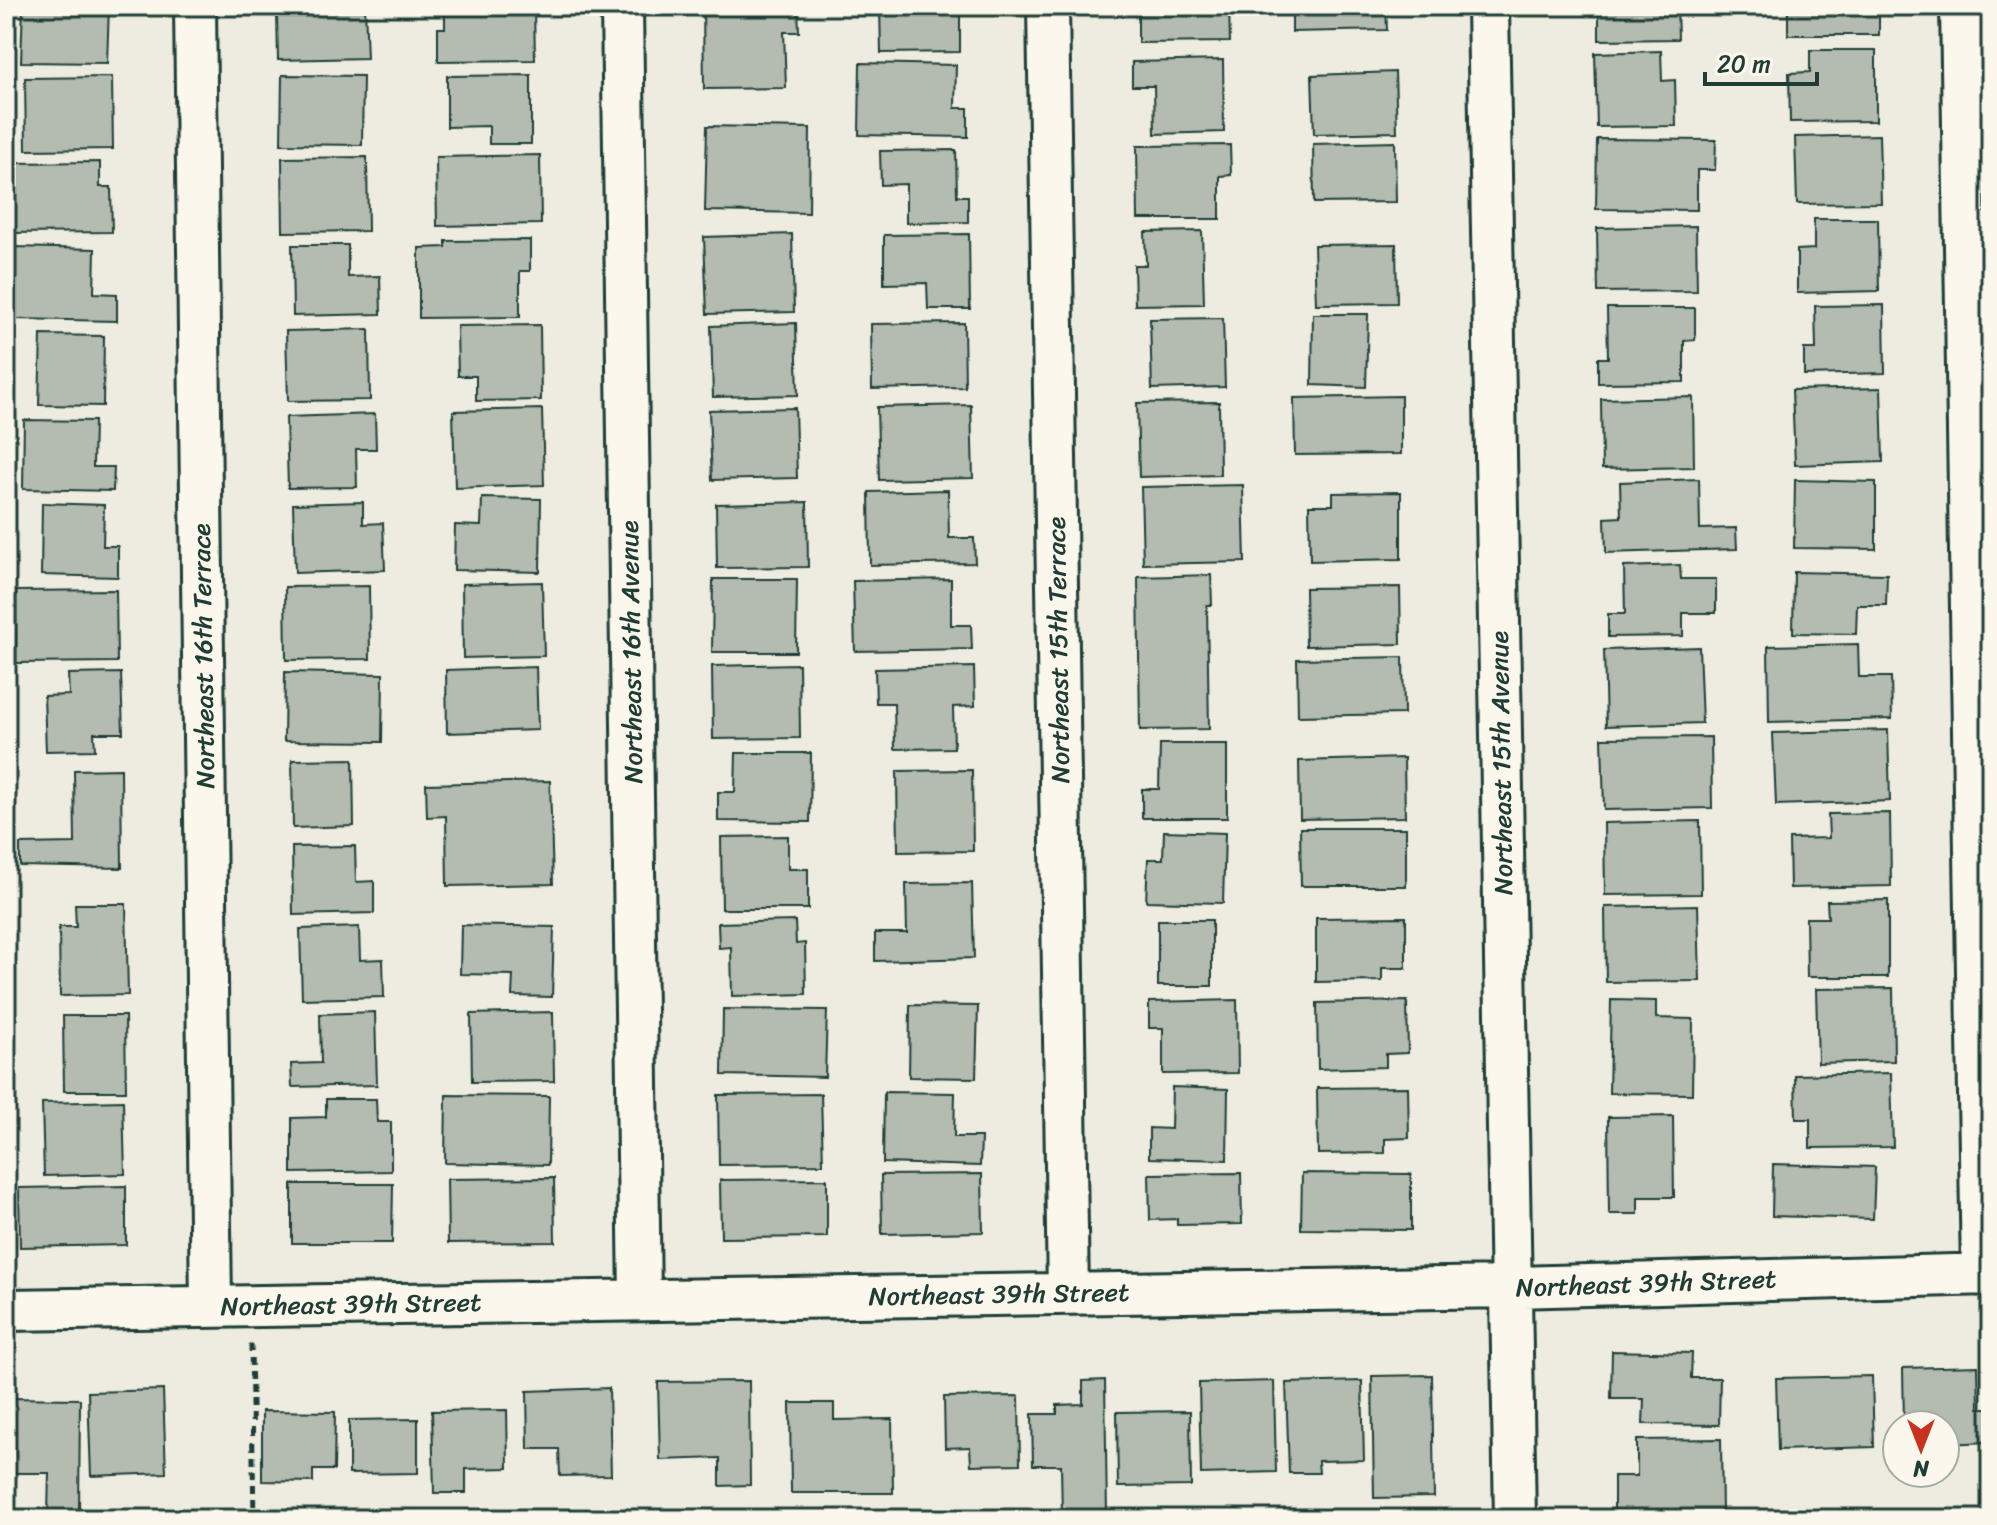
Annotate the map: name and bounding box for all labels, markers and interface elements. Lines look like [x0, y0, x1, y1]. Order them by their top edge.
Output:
scale bar [1705, 36, 1817, 86]
text: 20 m [1717, 43, 1771, 85]
street label: Northeast 15th Terrace [1033, 516, 1083, 784]
street label: Northeast 16th Avenue [606, 520, 656, 784]
street label: Northeast 16th Terrace [178, 522, 228, 789]
street label: Northeast 15th Avenue [1476, 630, 1526, 896]
street label: Northeast 39th Street [1515, 1255, 1777, 1311]
street label: Northeast 39th Street [868, 1269, 1130, 1319]
street label: Northeast 39th Street [220, 1279, 482, 1329]
north arrow [1881, 1409, 1961, 1489]
text: N [1913, 1449, 1930, 1488]

